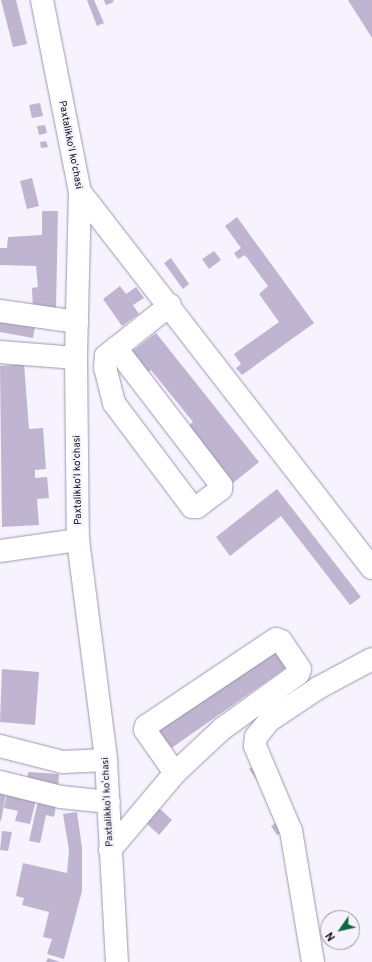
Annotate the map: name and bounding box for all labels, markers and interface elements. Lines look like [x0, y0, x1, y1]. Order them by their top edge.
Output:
street label: Paxtalikkoʻl koʻchasi [56, 100, 84, 190]
street label: Paxtalikkoʻl koʻchasi [71, 435, 85, 525]
street label: Paxtalikkoʻl koʻchasi [100, 757, 116, 847]
north arrow [320, 910, 360, 950]
text: N [323, 929, 339, 943]

